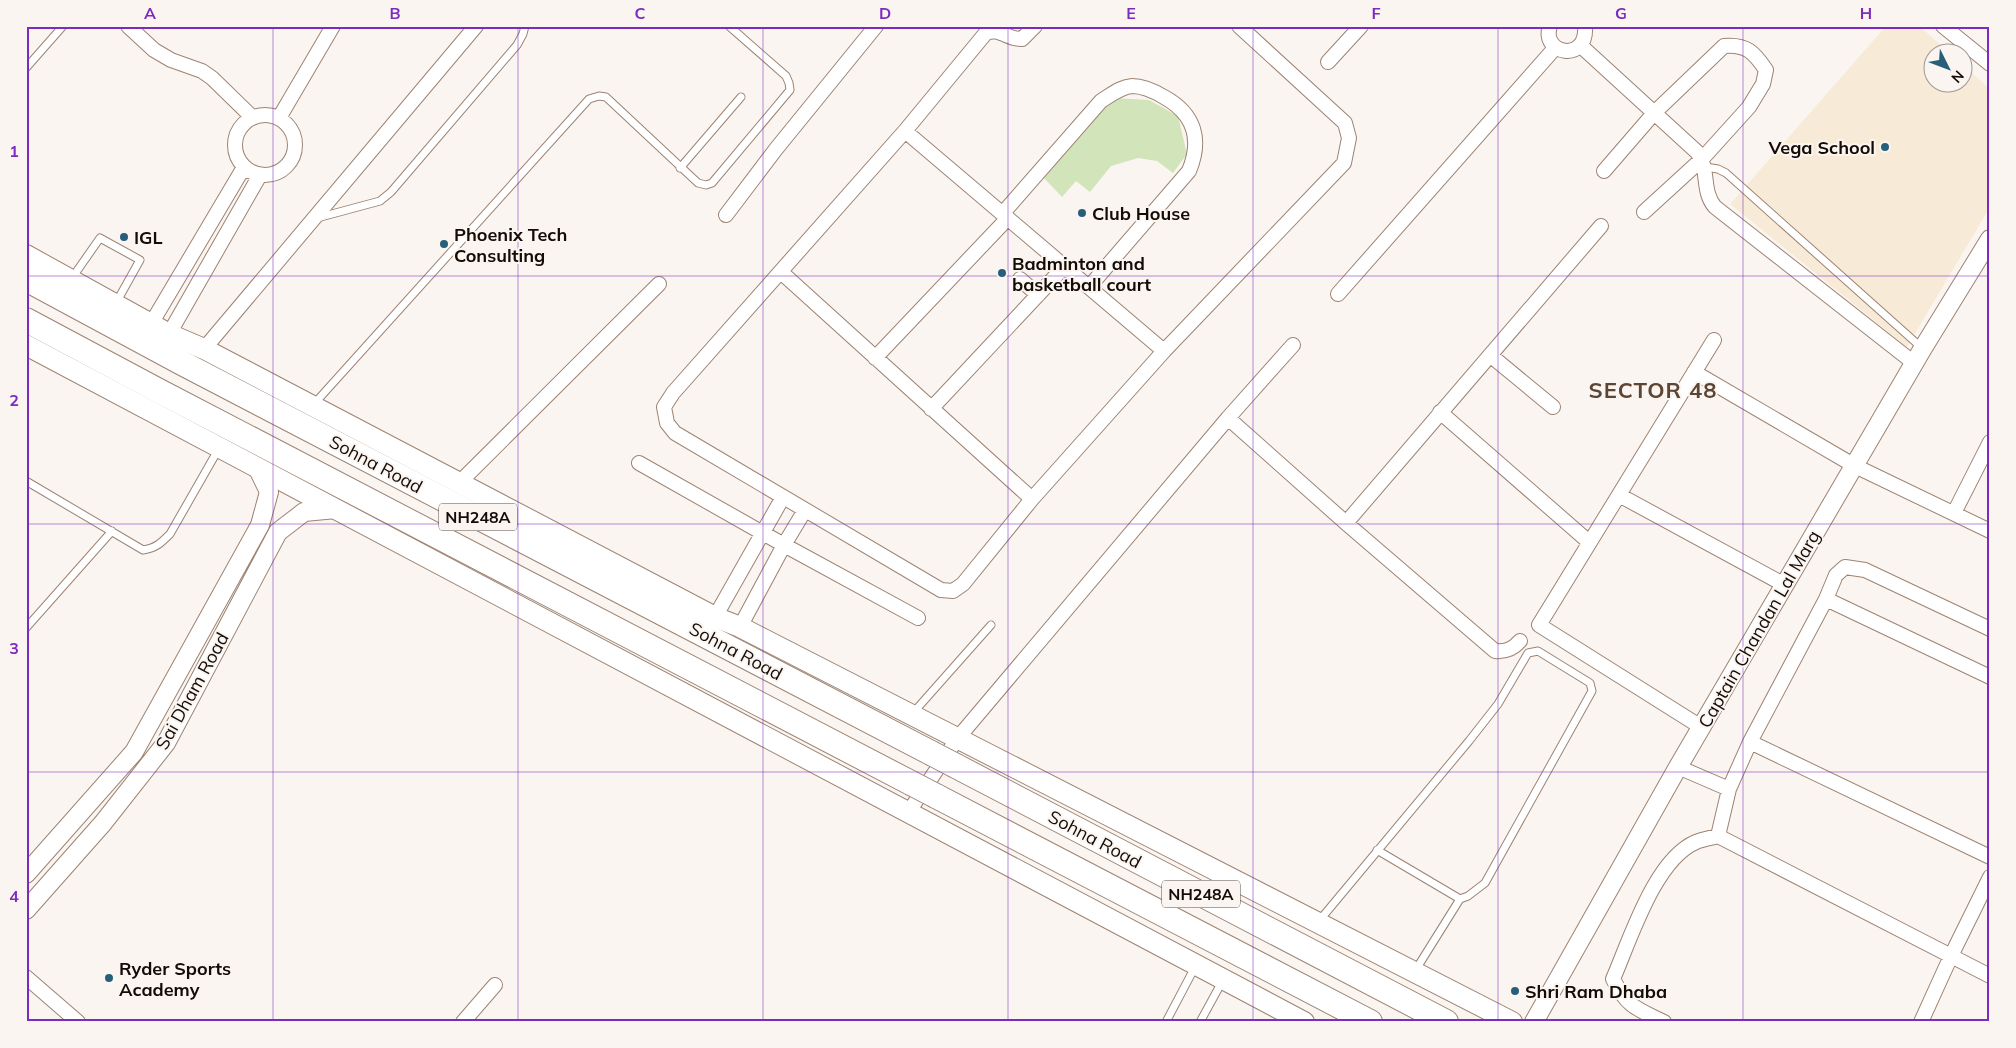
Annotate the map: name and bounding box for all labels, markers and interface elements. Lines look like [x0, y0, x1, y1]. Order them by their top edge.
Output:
text: A [144, 3, 156, 23]
text: B [389, 3, 401, 23]
text: C [635, 3, 646, 23]
text: D [879, 3, 891, 23]
text: E [1126, 3, 1136, 23]
text: F [1371, 3, 1381, 23]
text: G [1615, 3, 1627, 23]
text: H [1860, 3, 1872, 23]
north arrow [1924, 42, 1974, 92]
text: N [1947, 67, 1968, 87]
place label: Vega School [1767, 136, 1875, 159]
text: 1 [9, 141, 19, 161]
marker: Vega School [1879, 141, 1891, 153]
place label: Club House [1092, 202, 1190, 225]
marker: Club House [1076, 207, 1088, 219]
place label: Phoenix Tech Consulting [454, 223, 567, 267]
place label: IGL [134, 226, 163, 249]
marker: IGL [118, 231, 130, 243]
marker: Phoenix Tech Consulting [438, 238, 450, 250]
place label: Badminton and basketball court [1012, 252, 1151, 296]
marker: Badminton and basketball court [996, 267, 1008, 279]
district label: SECTOR 48 [1589, 376, 1717, 404]
text: 2 [9, 390, 19, 410]
street label: Sohna Road [325, 430, 427, 498]
road number: NH248A [439, 504, 517, 530]
street label: Captain Chandan Lal Marg [1693, 526, 1825, 732]
street label: Sohna Road [685, 617, 787, 685]
street label: Sai Dham Road [150, 628, 234, 754]
text: 3 [9, 638, 19, 658]
street label: Sohna Road [1044, 805, 1146, 873]
road number: NH248A [1162, 881, 1240, 908]
text: 4 [9, 886, 19, 906]
place label: Ryder Sports Academy [119, 957, 231, 1001]
marker: Ryder Sports Academy [103, 972, 115, 984]
place label: Shri Ram Dhaba [1525, 980, 1667, 1003]
marker: Shri Ram Dhaba [1509, 985, 1521, 997]

